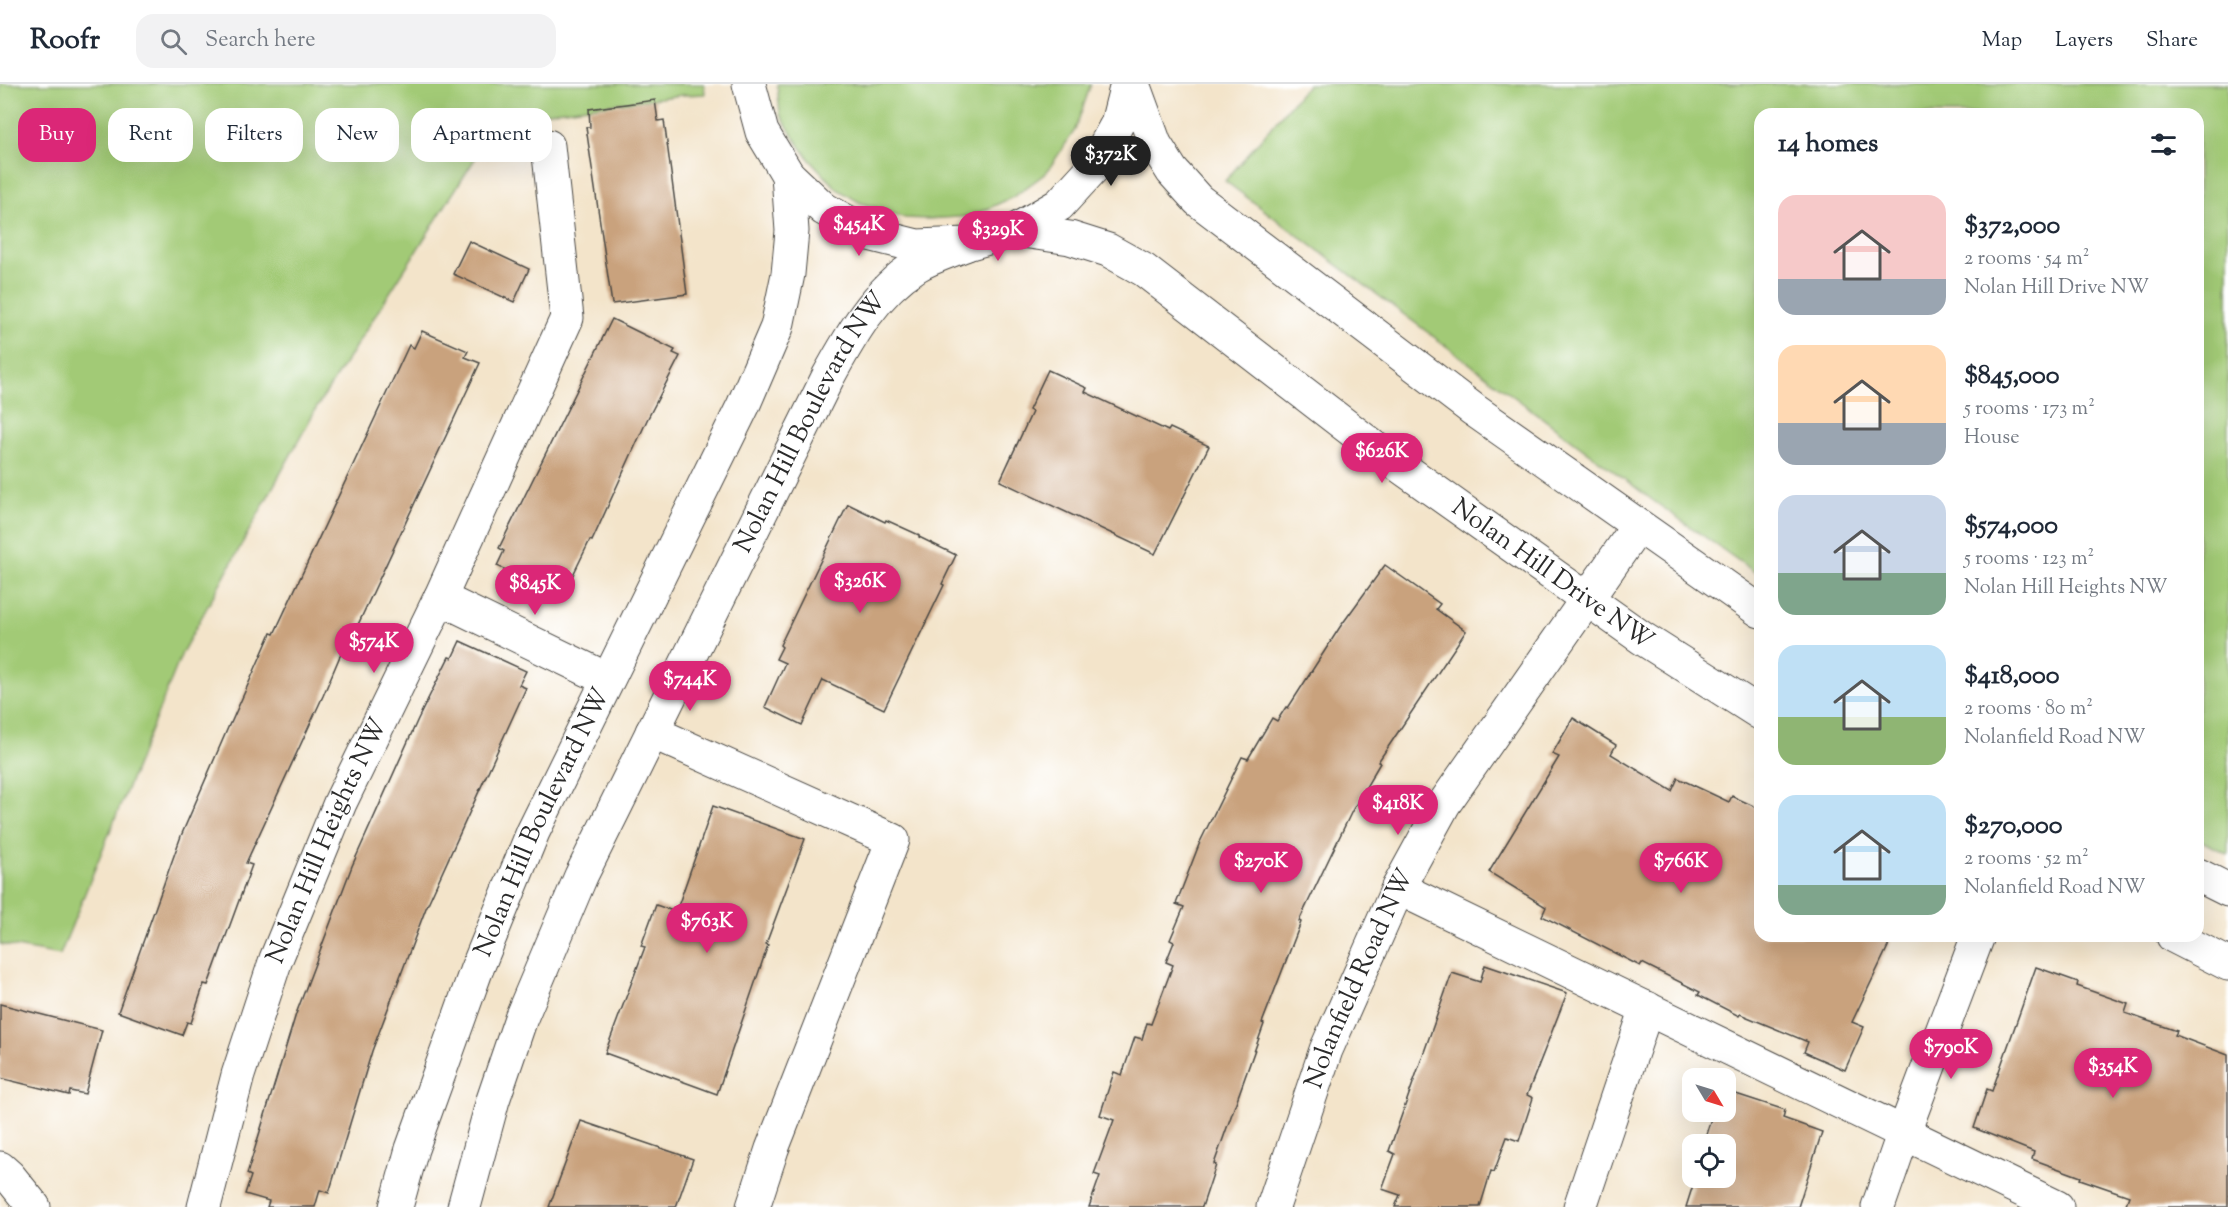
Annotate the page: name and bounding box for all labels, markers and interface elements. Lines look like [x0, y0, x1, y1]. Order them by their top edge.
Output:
search box [136, 14, 556, 68]
text: Roofr [30, 21, 100, 61]
icon: search [157, 25, 190, 58]
text: Search here [205, 25, 315, 57]
text: Map [1982, 26, 2022, 56]
text: Layers [2055, 26, 2113, 56]
text: Share [2146, 26, 2198, 56]
chip: Buy [18, 108, 96, 162]
chip: Rent [108, 108, 193, 162]
chip: Filters [205, 108, 303, 162]
chip: New [315, 108, 399, 162]
chip: Apartment [411, 108, 552, 162]
text: 14 homes [1778, 126, 1878, 163]
icon: filters [2147, 128, 2180, 161]
pin: $372K [1069, 136, 1153, 187]
text: $372K [1085, 141, 1137, 170]
pin: $454K [817, 206, 901, 257]
text: $372,000 [1964, 208, 2060, 245]
text: $454K [833, 211, 885, 240]
pin: $329K [956, 211, 1040, 262]
text: $329K [972, 216, 1024, 245]
icon: home [1826, 219, 1898, 291]
text: 2 rooms · 54 m² [1964, 245, 2089, 274]
text: Nolan Hill Drive NW [1964, 274, 2149, 303]
street label: Nolan Hill Boulevard NW [725, 284, 896, 559]
text: $845,000 [1964, 358, 2060, 395]
icon: home [1826, 369, 1898, 441]
text: 5 rooms · 173 m² [1964, 395, 2095, 424]
text: House [1964, 424, 2019, 453]
pin: $626K [1340, 433, 1424, 484]
text: $626K [1355, 438, 1409, 467]
street label: Nolan Hill Drive NW [1444, 490, 1661, 659]
text: $574,000 [1964, 508, 2058, 545]
icon: home [1826, 519, 1898, 591]
text: 5 rooms · 123 m² [1964, 545, 2094, 574]
pin: $326K [818, 563, 902, 614]
pin: $845K [493, 565, 577, 616]
text: $326K [834, 568, 886, 597]
text: $845K [509, 570, 561, 599]
text: Nolan Hill Heights NW [1964, 574, 2167, 603]
pin: $574K [332, 623, 416, 674]
text: $574K [349, 628, 399, 657]
text: $418,000 [1964, 658, 2060, 695]
pin: $744K [648, 661, 732, 712]
text: $744K [663, 666, 717, 695]
icon: home [1826, 669, 1898, 741]
street label: Nolan Hill Boulevard NW [465, 682, 620, 963]
text: 2 rooms · 80 m² [1964, 695, 2093, 724]
street label: Nolan Hill Heights NW [257, 712, 397, 969]
text: Nolanfield Road NW [1964, 724, 2146, 753]
pin: $418K [1356, 785, 1440, 836]
text: $418K [1372, 790, 1424, 819]
text: $270,000 [1964, 808, 2063, 845]
icon: home [1826, 819, 1898, 891]
pin: $270K [1219, 843, 1303, 894]
pin: $766K [1639, 843, 1723, 894]
text: 2 rooms · 52 m² [1964, 845, 2089, 874]
text: $270K [1234, 848, 1288, 877]
text: $766K [1653, 848, 1709, 877]
street label: Nolanfield Road NW [1296, 862, 1423, 1094]
text: Nolanfield Road NW [1964, 874, 2146, 903]
pin: $763K [665, 903, 749, 954]
text: $763K [680, 908, 734, 937]
pin: $790K [1909, 1029, 1993, 1080]
text: $790K [1923, 1034, 1979, 1063]
pin: $354K [2071, 1048, 2155, 1099]
text: $354K [2088, 1053, 2138, 1082]
north arrow [1682, 1068, 1736, 1122]
map controls [1682, 1068, 1736, 1188]
button: locate [1682, 1134, 1736, 1188]

